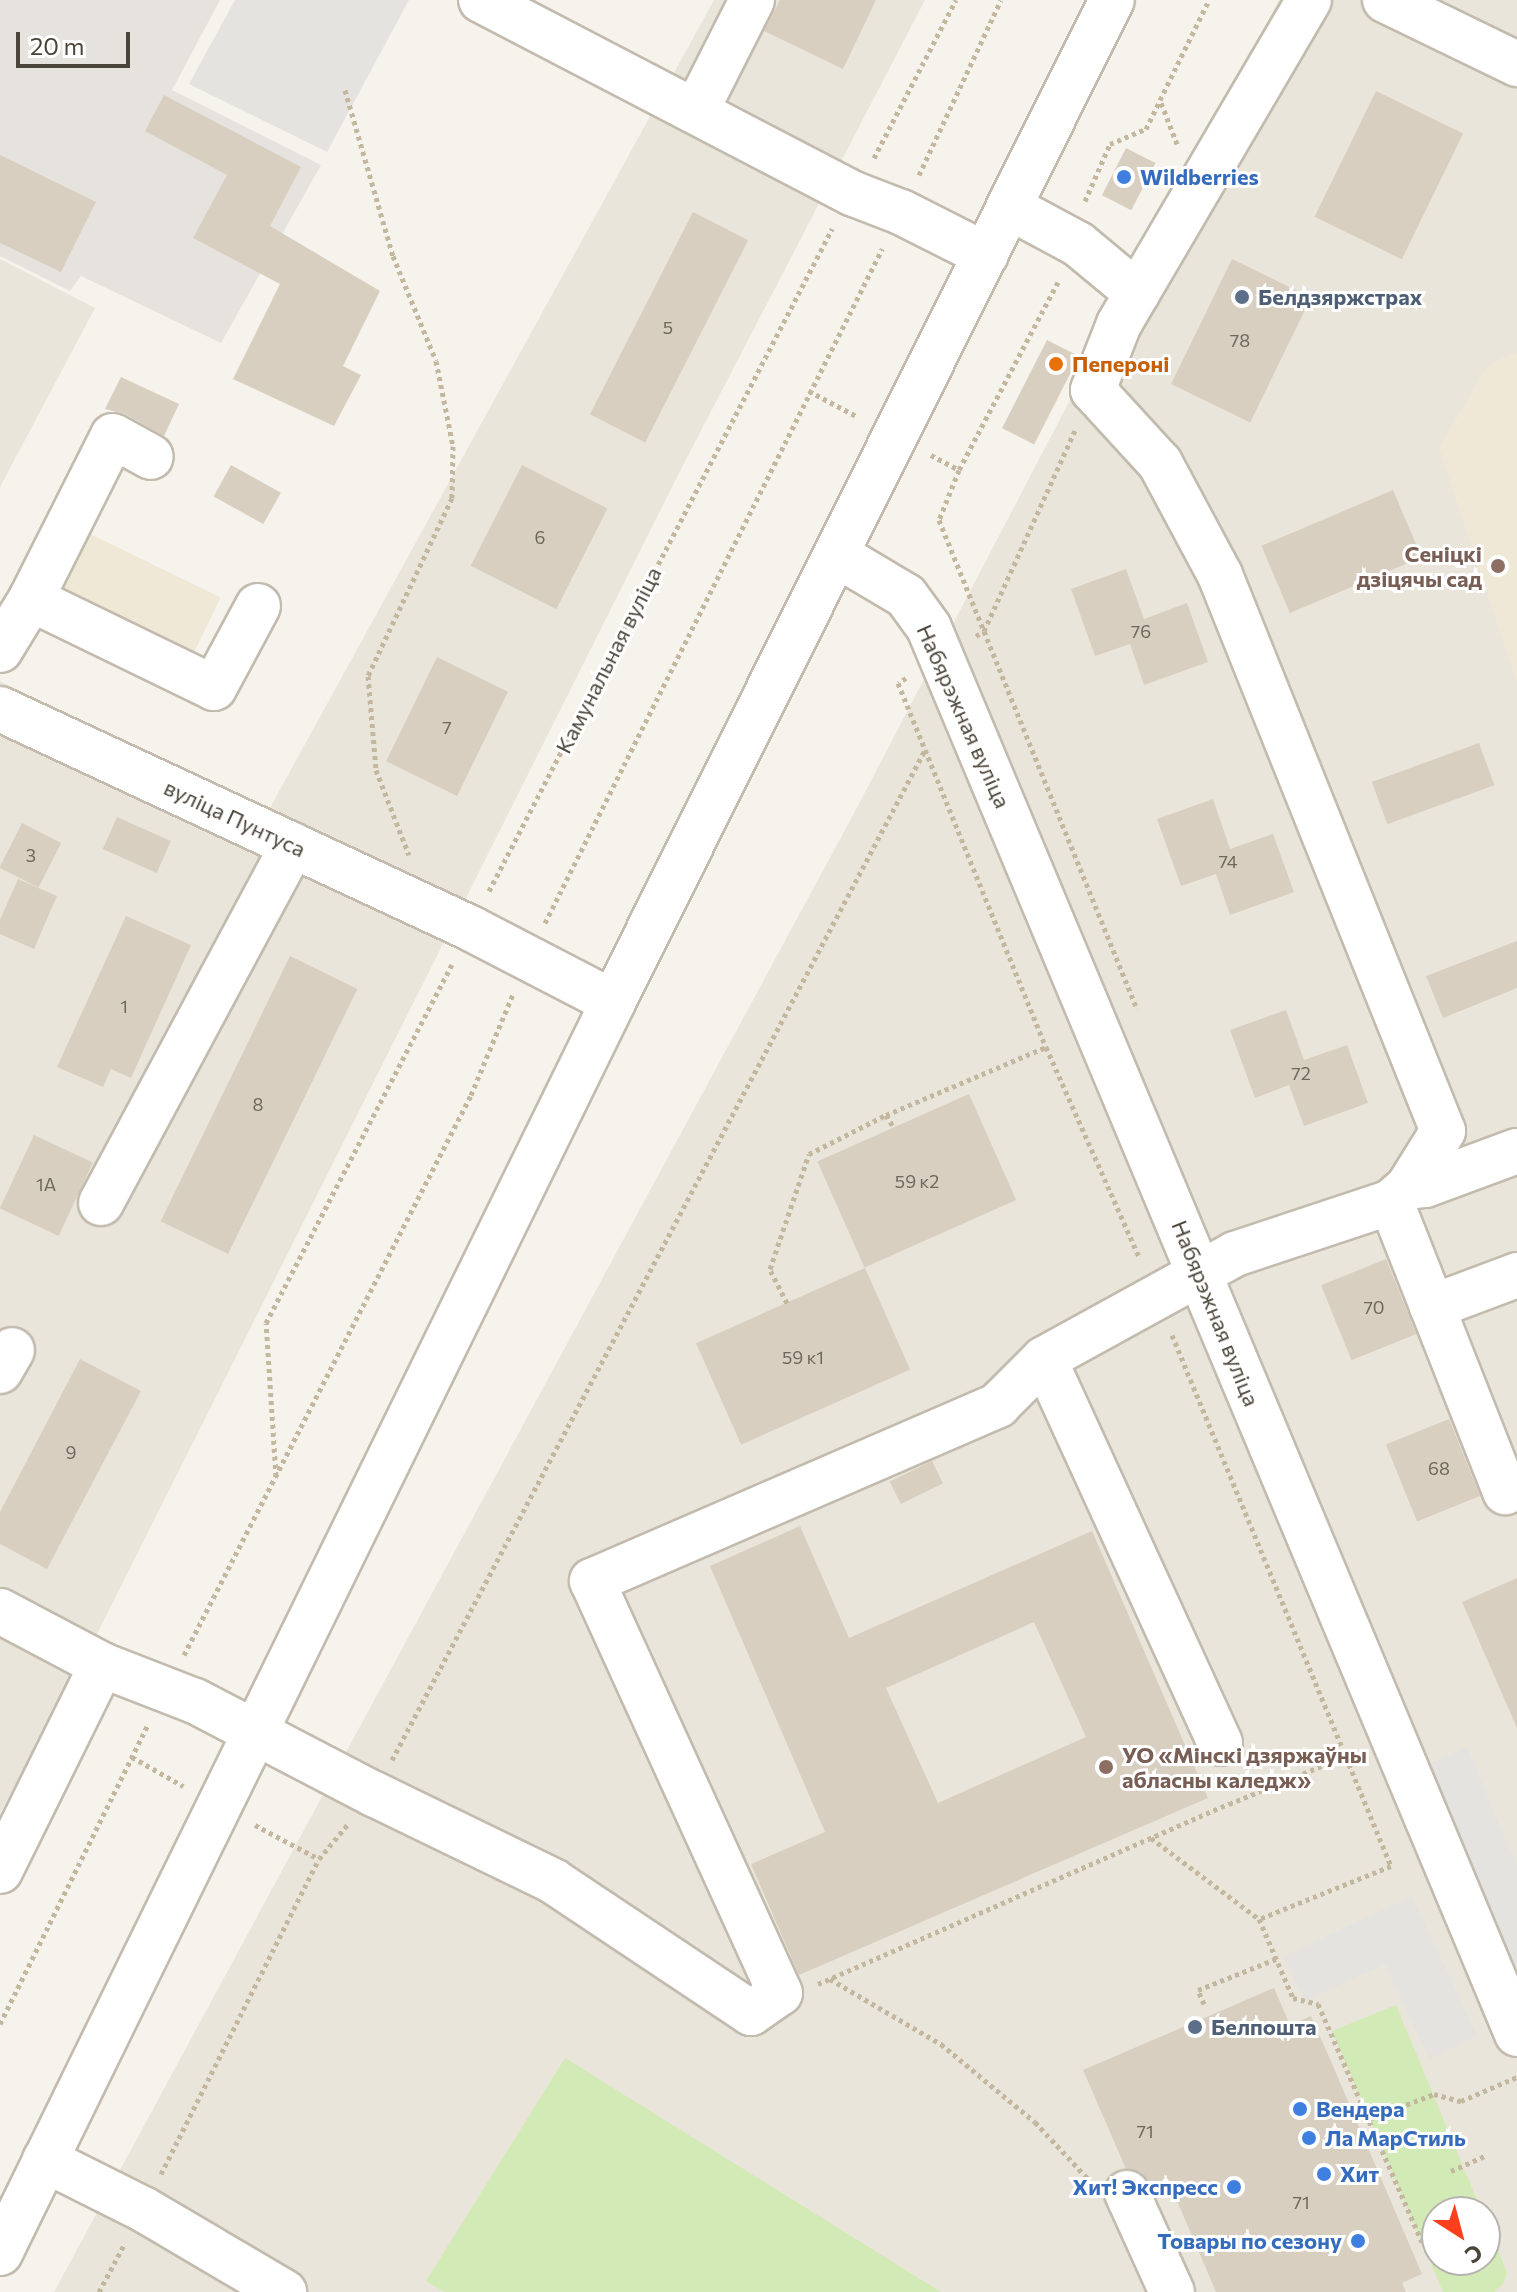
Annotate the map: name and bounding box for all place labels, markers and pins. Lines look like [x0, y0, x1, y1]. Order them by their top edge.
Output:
place label: Wildberries [1140, 164, 1259, 190]
marker: Wildberries [1115, 168, 1133, 186]
place label: Белдзяржстрах [1258, 284, 1422, 310]
marker: Белдзяржстрах [1233, 288, 1251, 306]
place label: Пепероні [1072, 351, 1169, 377]
marker: Пепероні [1047, 355, 1065, 373]
place label: Сеніцкі дзіцячы сад [1357, 540, 1482, 592]
marker: Сеніцкі дзіцячы сад [1489, 557, 1507, 575]
place label: УО «Мінскі дзяржаўны абласны каледж» [1122, 1741, 1367, 1792]
marker: УО «Мінскі дзяржаўны абласны каледж» [1097, 1758, 1115, 1776]
place label: Белпошта [1211, 2014, 1316, 2040]
marker: Белпошта [1186, 2018, 1204, 2036]
place label: Вендера [1316, 2096, 1404, 2122]
marker: Вендера [1291, 2100, 1309, 2118]
place label: Ла МарСтиль [1325, 2125, 1466, 2151]
marker: Ла МарСтиль [1300, 2129, 1318, 2147]
place label: Хит [1340, 2161, 1379, 2187]
marker: Хит [1315, 2165, 1333, 2183]
place label: Хит! Экспресс [1073, 2174, 1218, 2200]
marker: Хит! Экспресс [1225, 2178, 1243, 2196]
place label: Товары по сезону [1157, 2228, 1342, 2254]
marker: Товары по сезону [1349, 2232, 1367, 2250]

